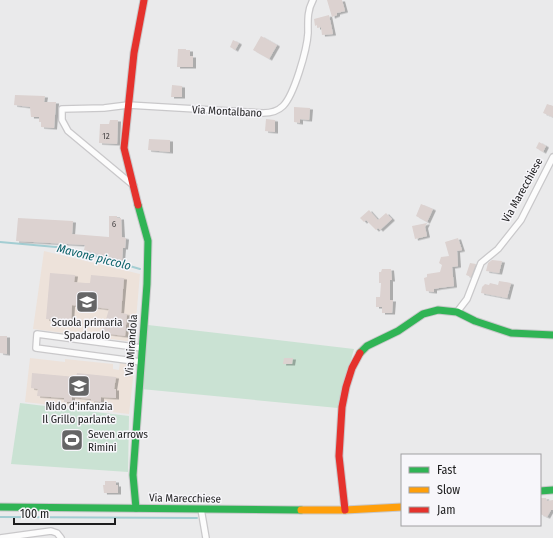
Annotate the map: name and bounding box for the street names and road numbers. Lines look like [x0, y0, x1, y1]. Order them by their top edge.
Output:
street label: Via Montalbano [192, 103, 263, 120]
street label: Via Marecchiese [499, 156, 546, 225]
street label: Via Mirandola [123, 314, 140, 376]
street label: Via Marecchiese [149, 491, 221, 506]

